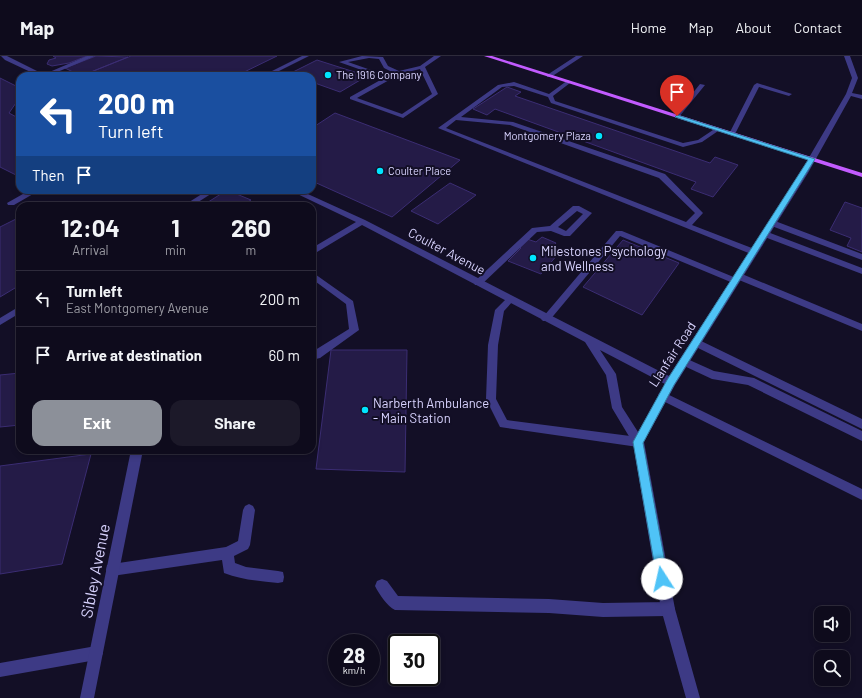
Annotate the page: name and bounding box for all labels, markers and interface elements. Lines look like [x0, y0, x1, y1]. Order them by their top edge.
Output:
text: Map [20, 16, 54, 39]
text: Home [631, 19, 667, 36]
text: Map [689, 19, 713, 36]
text: About [735, 19, 772, 36]
text: Contact [794, 19, 842, 36]
place label: The 1916 Company [336, 68, 422, 81]
marker: The 1916 Company [323, 70, 333, 80]
pin [660, 75, 694, 116]
icon: arrive [666, 81, 688, 103]
text: 200 m [98, 86, 175, 120]
icon: left [32, 88, 84, 140]
text: Turn left [98, 120, 164, 142]
place label: Montgomery Plaza [504, 129, 591, 142]
marker: Montgomery Plaza [594, 131, 604, 141]
icon: arrive [73, 164, 95, 186]
place label: Coulter Place [388, 164, 451, 177]
text: Then [32, 166, 65, 184]
marker: Coulter Place [375, 166, 385, 176]
text: 12:04 [61, 213, 120, 242]
text: 1 [171, 213, 180, 242]
text: 260 [231, 213, 271, 242]
street label: Coulter Avenue [406, 224, 488, 278]
text: Arrival [72, 242, 109, 258]
text: min [165, 242, 186, 258]
text: m [246, 242, 256, 258]
place label: Milestones Psychology and Wellness [541, 243, 667, 274]
marker: Milestones Psychology and Wellness [528, 253, 538, 263]
text: Turn left [66, 282, 122, 300]
icon: left [32, 288, 54, 310]
text: 200 m [260, 290, 300, 308]
text: East Montgomery Avenue [66, 300, 209, 316]
street label: Llanfair Road [645, 318, 699, 390]
icon: arrive [32, 344, 54, 366]
text: Arrive at destination [66, 346, 202, 364]
text: 60 m [268, 346, 300, 364]
place label: Narberth Ambulance - Main Station [373, 395, 489, 426]
button: Exit [32, 400, 162, 446]
button: Share [170, 400, 300, 446]
marker: Narberth Ambulance - Main Station [360, 405, 370, 415]
street label: Sibley Avenue [76, 522, 113, 620]
position arrow [641, 558, 683, 600]
map controls [814, 606, 850, 686]
button: sound [814, 606, 850, 642]
speed limit sign: 30 [388, 634, 440, 686]
text: 28 [343, 643, 365, 667]
button: search [814, 650, 850, 686]
text: km/h [343, 664, 365, 676]

